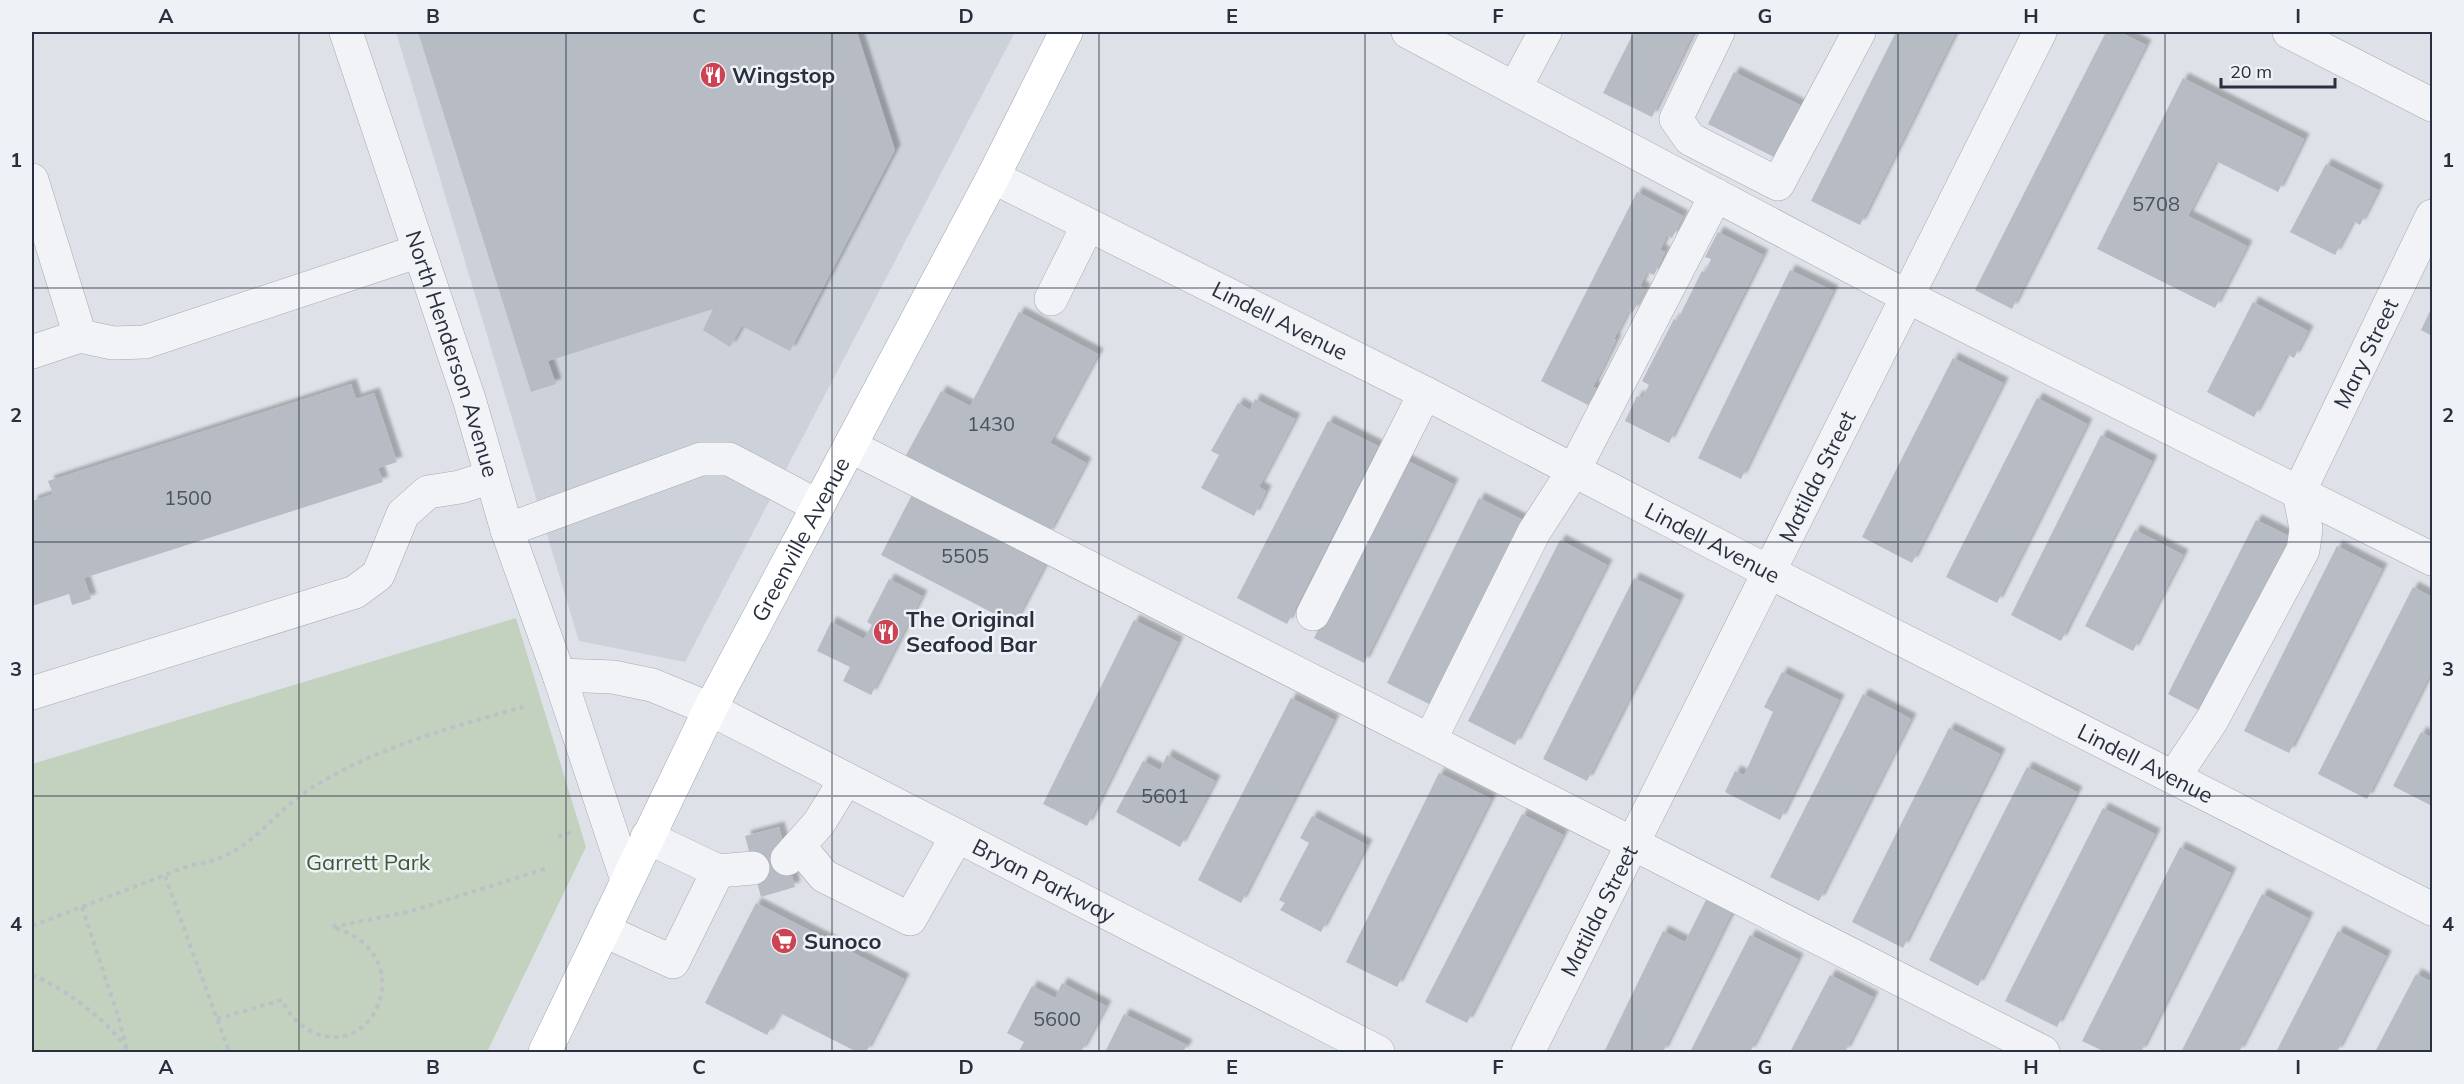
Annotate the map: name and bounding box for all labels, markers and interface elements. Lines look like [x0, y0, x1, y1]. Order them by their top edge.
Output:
text: A [159, 3, 174, 28]
text: B [426, 3, 440, 28]
text: C [692, 3, 706, 28]
text: D [958, 3, 974, 28]
text: E [1226, 3, 1238, 28]
text: F [1492, 3, 1504, 28]
text: G [1758, 3, 1772, 28]
text: H [2023, 3, 2039, 28]
text: I [2295, 3, 2301, 28]
scale bar [2221, 51, 2335, 89]
restaurant icon: Wingstop [698, 60, 728, 90]
text: 20 m [2230, 60, 2272, 83]
place label: Wingstop [732, 61, 835, 89]
text: 1 [10, 147, 22, 172]
text: 1 [2442, 147, 2454, 172]
house number: 5708 [2132, 191, 2180, 216]
street label: North Henderson Avenue [400, 227, 505, 480]
street label: Lindell Avenue [1208, 275, 1353, 366]
street label: Mary Street [2327, 293, 2404, 413]
text: 2 [10, 402, 22, 427]
text: 2 [2442, 402, 2454, 427]
street label: Matilda Street [1772, 406, 1862, 547]
house number: 1430 [967, 411, 1015, 436]
street label: Greenville Avenue [745, 452, 856, 626]
house number: 1500 [164, 485, 212, 510]
street label: Lindell Avenue [1640, 496, 1785, 589]
house number: 5505 [941, 543, 989, 568]
place label: The Original Seafood Bar [906, 605, 1037, 658]
restaurant icon: The Original Seafood Bar [871, 617, 901, 647]
text: 3 [10, 656, 22, 681]
text: 3 [2442, 656, 2454, 681]
street label: Lindell Avenue [2073, 717, 2218, 809]
house number: 5601 [1141, 783, 1189, 808]
street label: Bryan Parkway [968, 832, 1120, 929]
street label: Matilda Street [1554, 840, 1644, 981]
park label: Garrett Park [306, 848, 431, 876]
text: 4 [10, 911, 22, 936]
text: 4 [2442, 911, 2454, 936]
supermarket icon: Sunoco [769, 926, 799, 956]
place label: Sunoco [804, 927, 881, 955]
house number: 5600 [1033, 1006, 1081, 1031]
text: A [159, 1054, 174, 1079]
text: B [426, 1054, 440, 1079]
text: C [692, 1054, 706, 1079]
text: D [958, 1054, 974, 1079]
text: E [1226, 1054, 1238, 1079]
text: F [1492, 1054, 1504, 1079]
text: G [1758, 1054, 1772, 1079]
text: H [2023, 1054, 2039, 1079]
text: I [2295, 1054, 2301, 1079]

